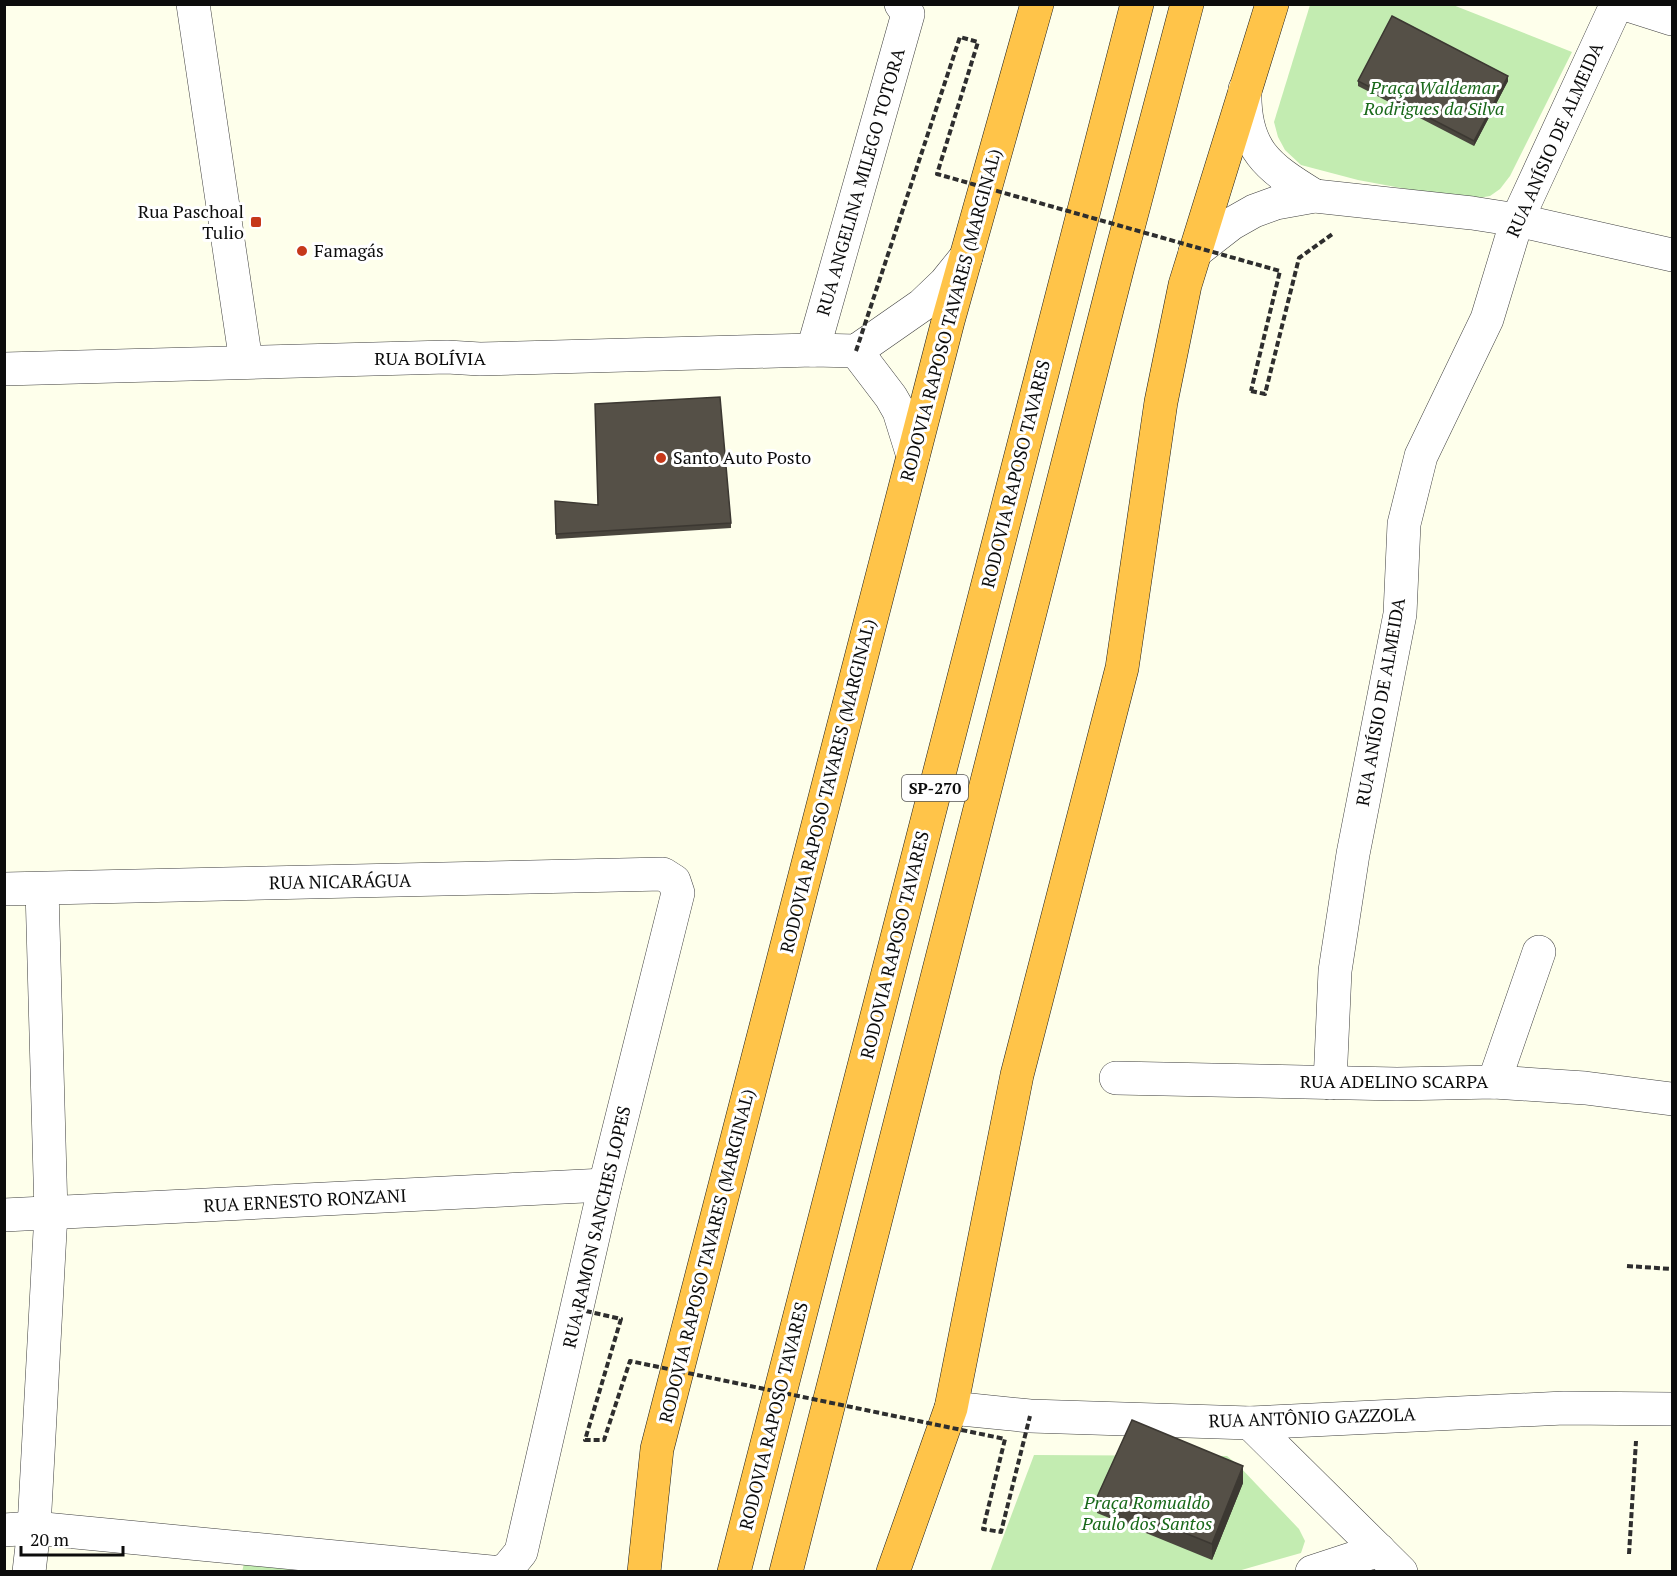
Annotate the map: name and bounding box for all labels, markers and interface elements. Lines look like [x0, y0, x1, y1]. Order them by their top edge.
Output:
street label: RUA ANÍSIO DE ALMEIDA [1500, 38, 1608, 241]
street label: RUA ANGELINA MILEGO TOTORA [810, 44, 910, 318]
park label: Praça Waldemar Rodrigues da Silva [1363, 75, 1504, 120]
street label: RODOVIA RAPOSO TAVARES (MARGINAL) [894, 146, 1006, 484]
place label: Rua Paschoal Tulio [138, 199, 244, 244]
marker: Rua Paschoal Tulio [249, 215, 263, 229]
place label: Famagás [314, 238, 384, 262]
marker: Famagás [295, 244, 309, 258]
street label: RUA BOLÍVIA [374, 346, 486, 370]
street label: RODOVIA RAPOSO TAVARES [975, 357, 1055, 590]
place label: Santo Auto Posto [673, 445, 811, 469]
marker: Santo Auto Posto [654, 451, 668, 465]
street label: RUA ANÍSIO DE ALMEIDA [1350, 595, 1410, 808]
street label: RODOVIA RAPOSO TAVARES (MARGINAL) [774, 616, 880, 955]
road number: SP-270 [902, 775, 968, 801]
street label: RODOVIA RAPOSO TAVARES [854, 828, 934, 1061]
street label: RUA NICARÁGUA [269, 868, 412, 894]
street label: RUA ADELINO SCARPA [1300, 1069, 1489, 1093]
street label: RODOVIA RAPOSO TAVARES (MARGINAL) [653, 1086, 759, 1425]
street label: RUA RAMON SANCHES LOPES [556, 1103, 636, 1350]
street label: RUA ERNESTO RONZANI [203, 1183, 407, 1217]
street label: RODOVIA RAPOSO TAVARES [733, 1299, 813, 1532]
street label: RUA ANTÔNIO GAZZOLA [1208, 1401, 1417, 1433]
park label: Praça Romualdo Paulo dos Santos [1081, 1490, 1212, 1535]
scale bar [21, 1519, 123, 1557]
text: 20 m [30, 1527, 70, 1551]

